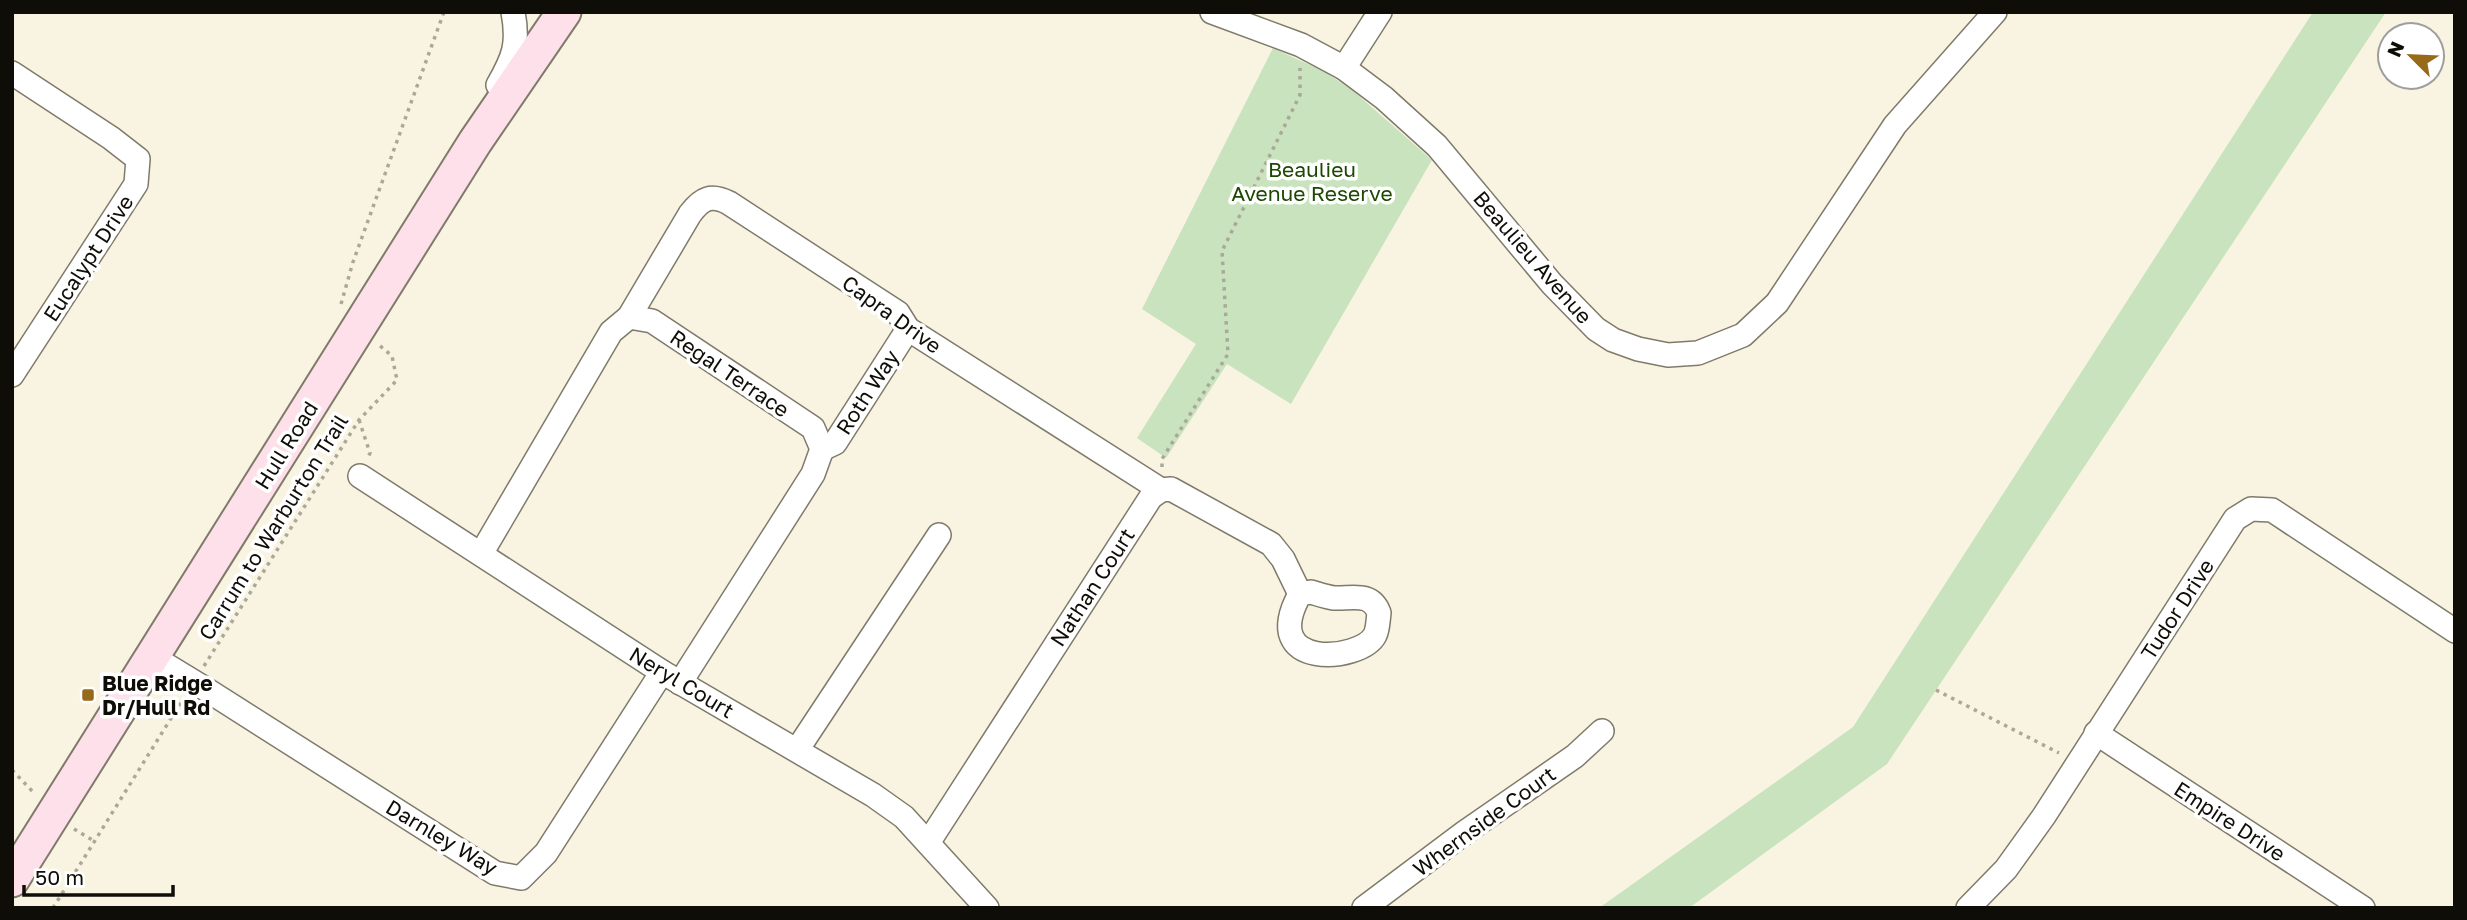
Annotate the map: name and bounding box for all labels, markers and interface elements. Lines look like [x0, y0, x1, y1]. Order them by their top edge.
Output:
north arrow [2376, 21, 2446, 91]
text: N [2382, 38, 2408, 60]
park label: Beaulieu Avenue Reserve [1231, 156, 1393, 206]
street label: Beaulieu Avenue [1468, 185, 1598, 329]
street label: Eucalypt Drive [37, 190, 139, 326]
street label: Capra Drive [837, 269, 947, 359]
street label: Regal Terrace [666, 324, 794, 422]
street label: Roth Way [830, 345, 904, 439]
street label: Hull Road [249, 396, 323, 494]
street label: Carrum to Warburton Trail [193, 409, 353, 645]
street label: Nathan Court [1044, 523, 1140, 651]
street label: Tudor Drive [2135, 554, 2219, 664]
street label: Neryl Court [625, 641, 739, 723]
place label: Blue Ridge Dr/Hull Rd [102, 670, 213, 720]
marker: Blue Ridge Dr/Hull Rd [80, 687, 96, 703]
street label: Whernside Court [1408, 761, 1560, 881]
street label: Empire Drive [2170, 775, 2290, 867]
street label: Darnley Way [382, 794, 503, 881]
scale bar [24, 853, 173, 897]
text: 50 m [35, 864, 84, 890]

